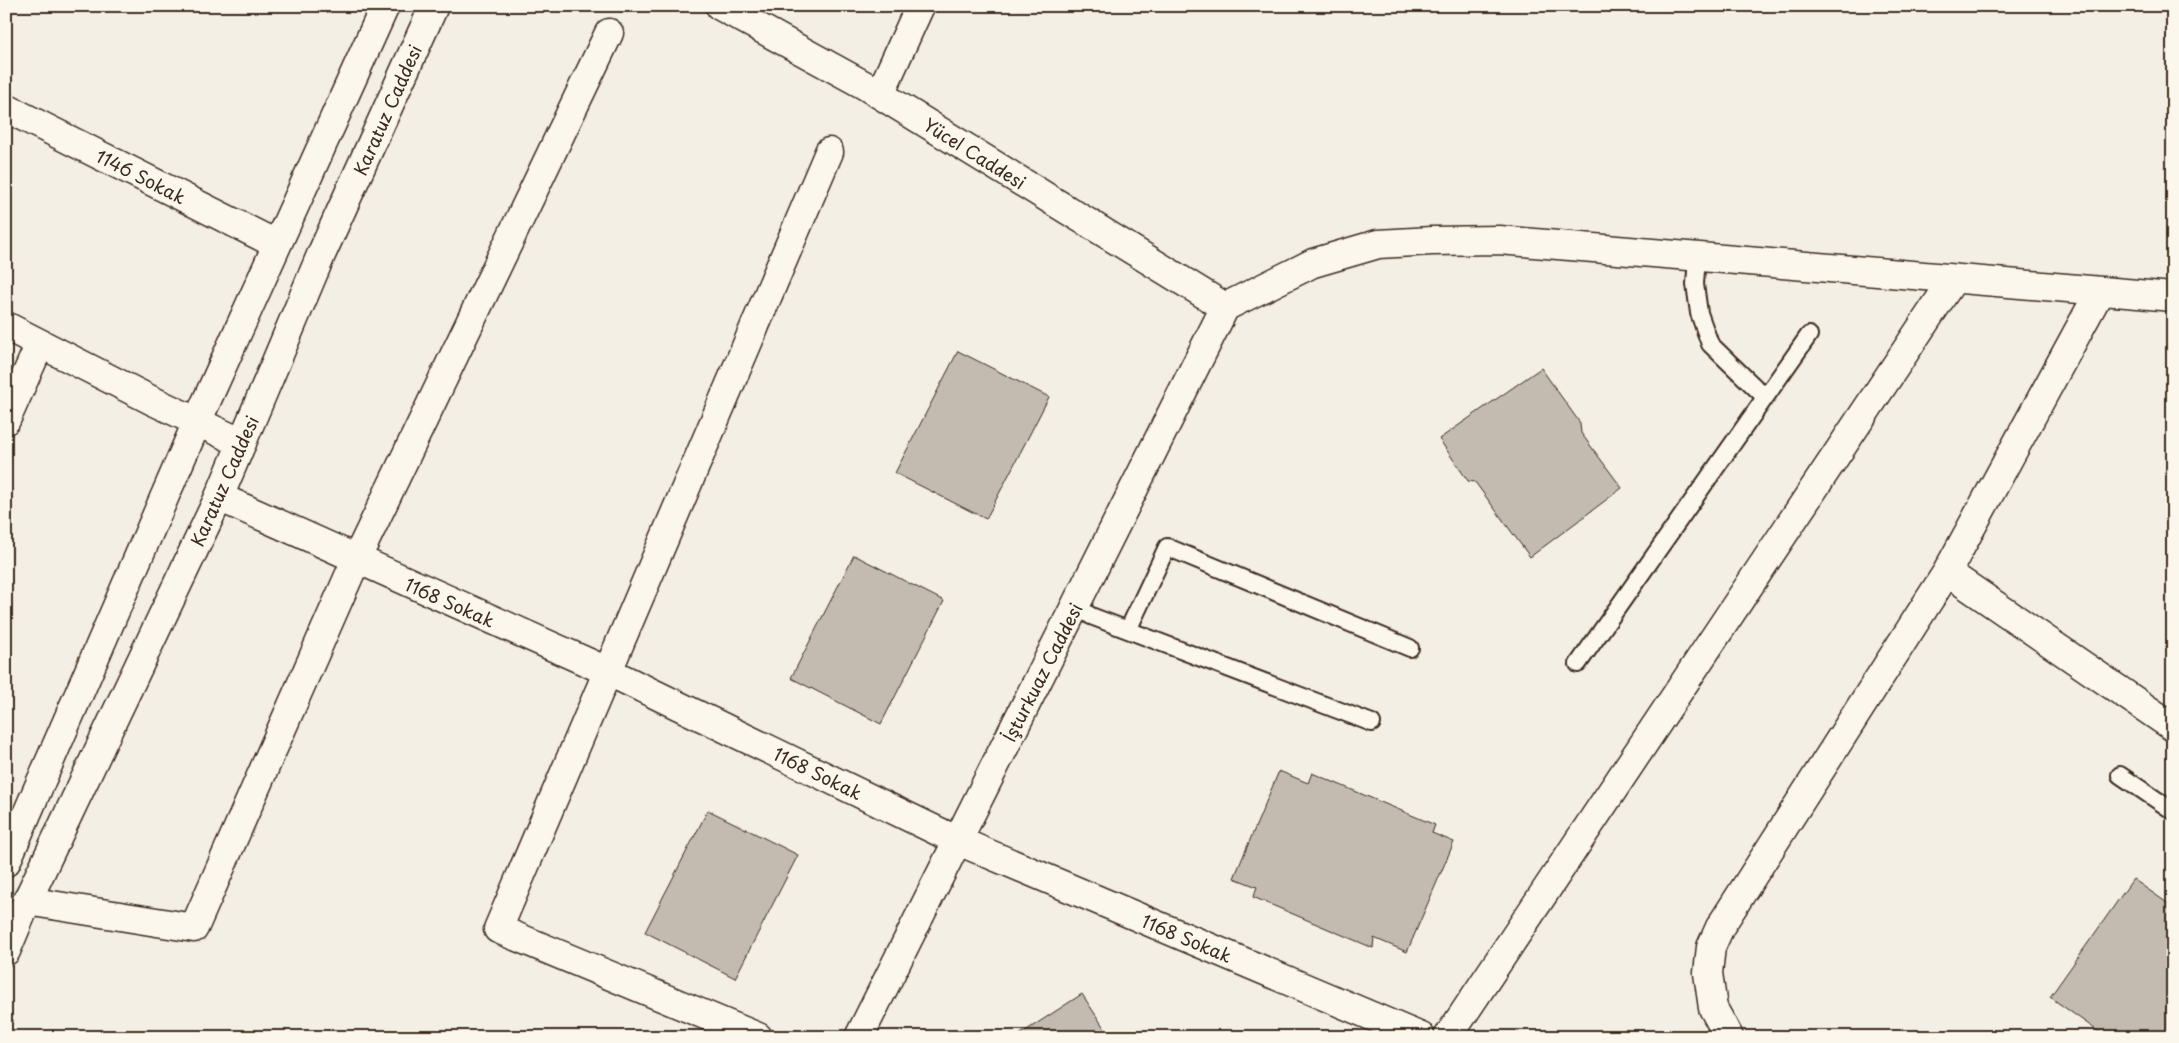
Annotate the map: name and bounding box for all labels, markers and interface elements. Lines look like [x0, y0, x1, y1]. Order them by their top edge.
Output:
street label: Karatuz Caddesi [346, 40, 428, 180]
street label: Yücel Caddesi [919, 111, 1031, 195]
street label: 1146 Sokak [91, 142, 191, 210]
street label: Karatuz Caddesi [183, 411, 265, 551]
street label: 1168 Sokak [401, 570, 499, 634]
street label: İşturkuaz Caddesi [995, 598, 1089, 746]
street label: 1168 Sokak [769, 740, 867, 806]
street label: 1168 Sokak [1138, 907, 1236, 969]

